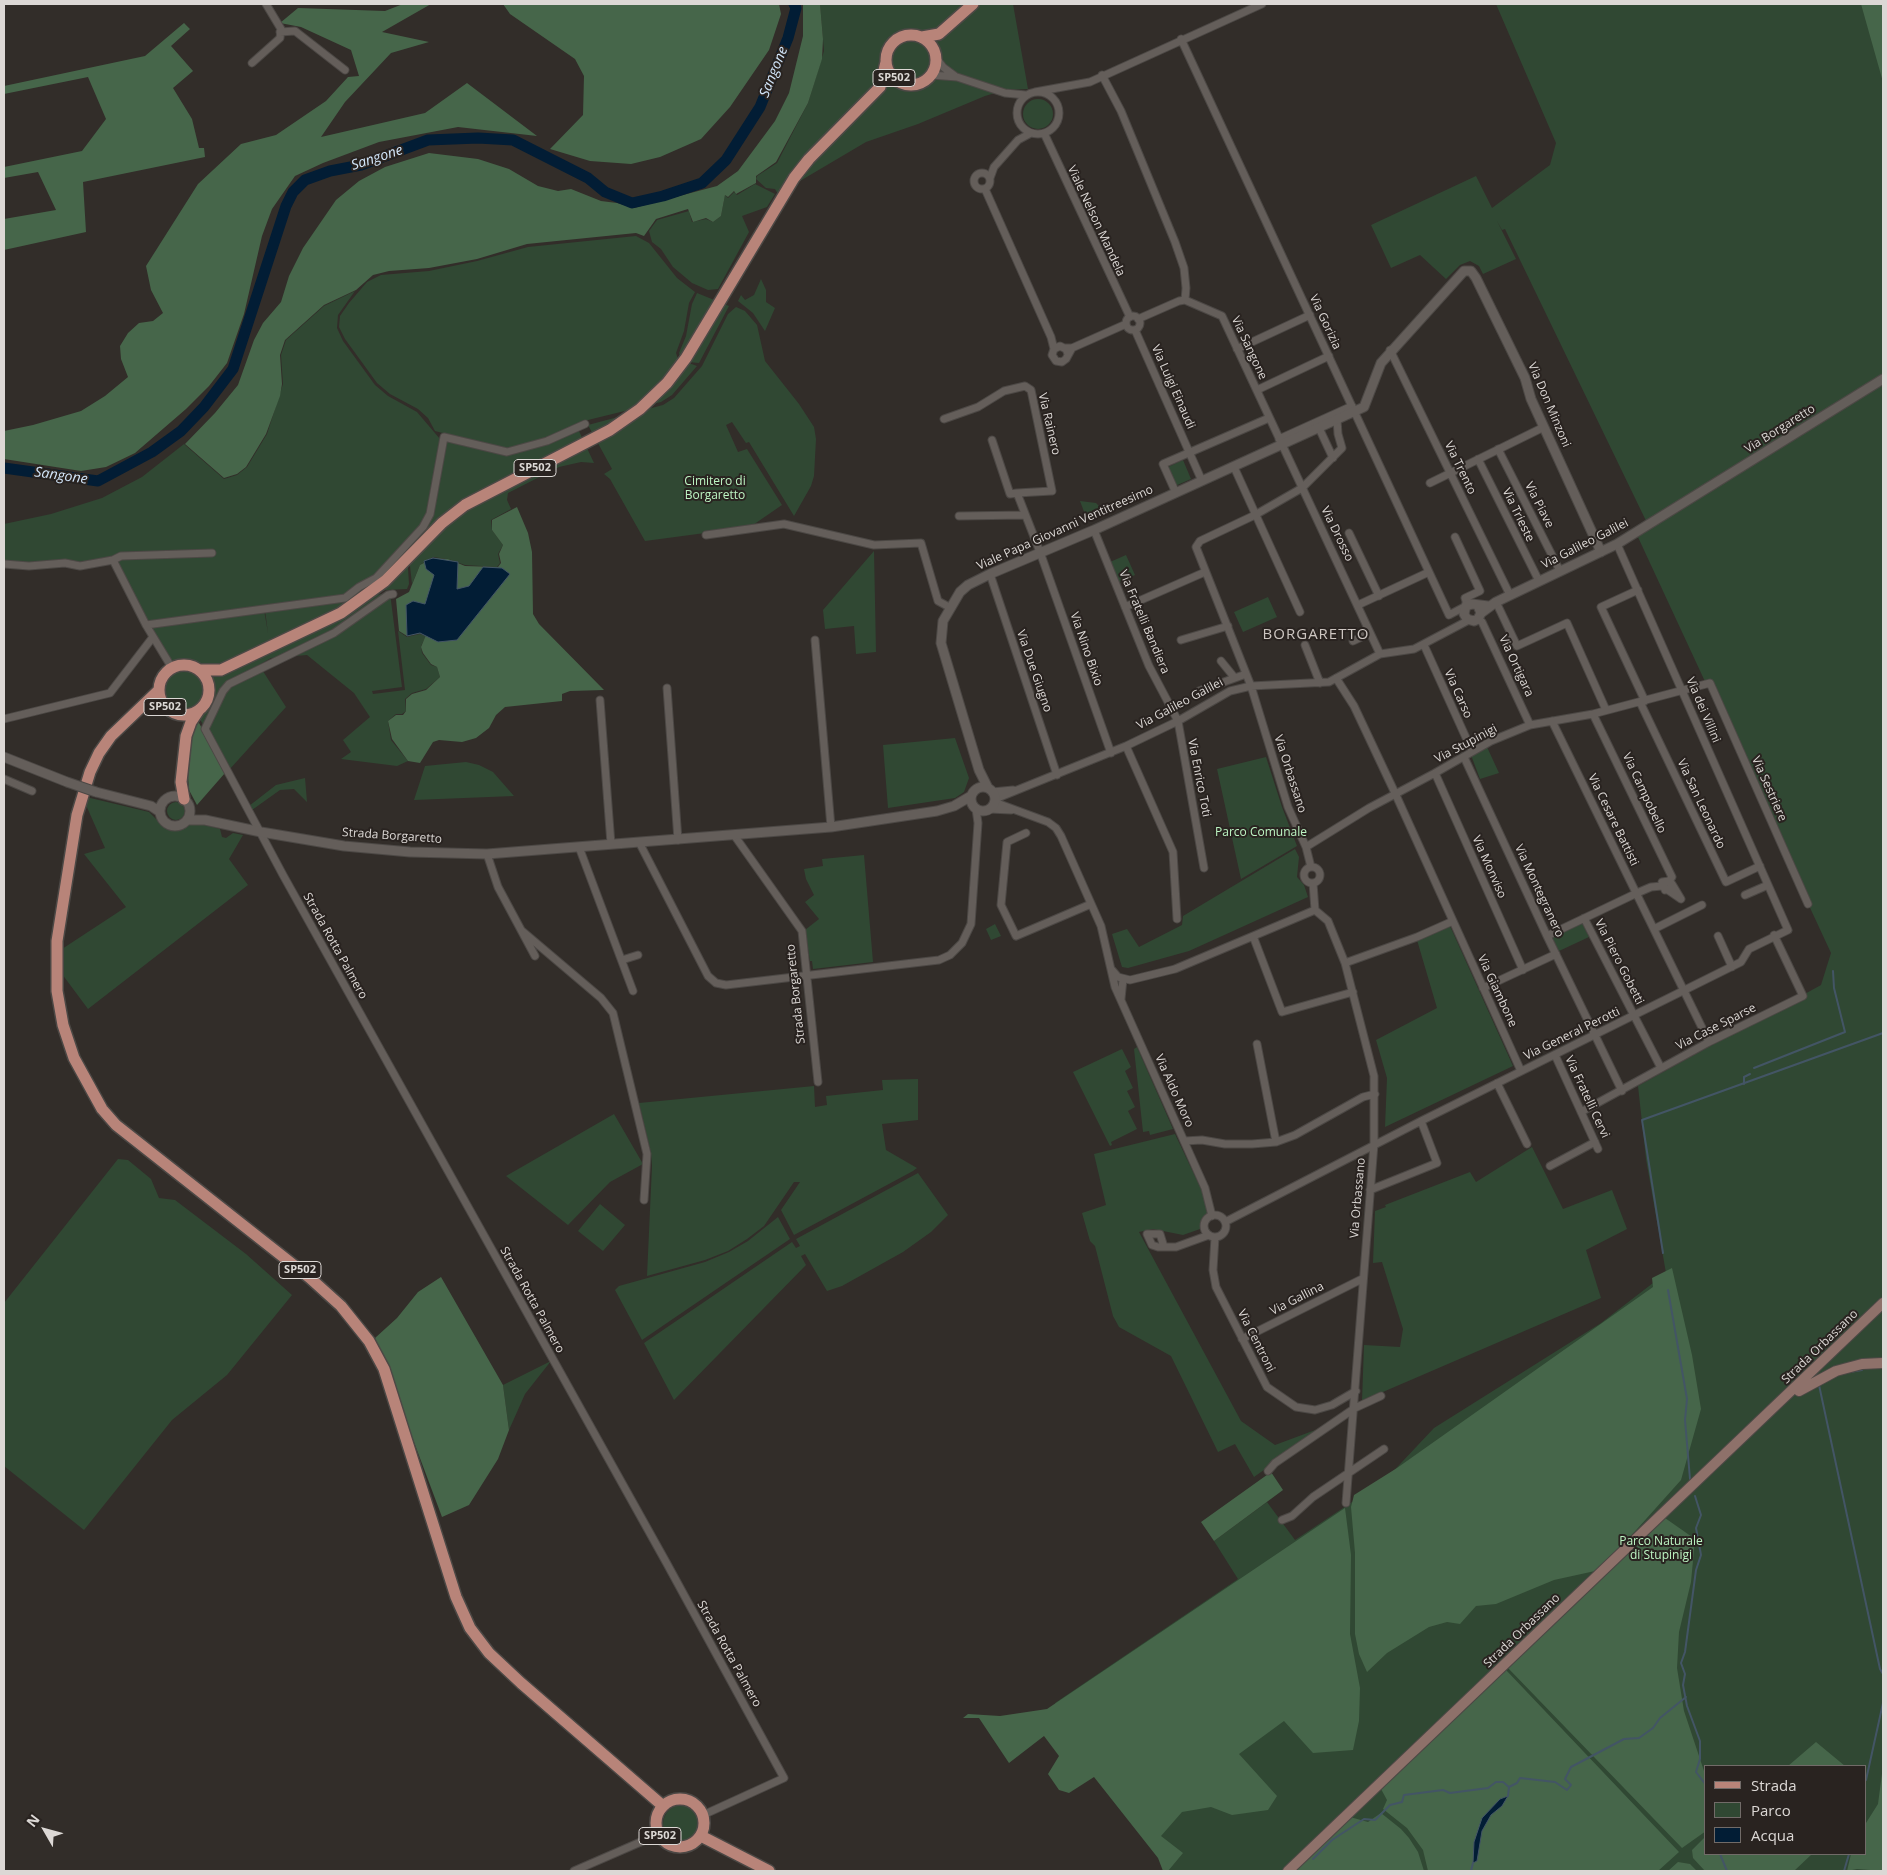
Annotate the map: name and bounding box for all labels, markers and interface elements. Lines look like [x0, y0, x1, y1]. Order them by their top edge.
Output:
water label: Sangone [756, 44, 792, 100]
road number: SP502 [873, 70, 915, 86]
water label: Sangone [349, 142, 405, 174]
street label: Viale Nelson Mandela [1064, 163, 1128, 279]
street label: Via Gorizia [1306, 292, 1344, 352]
street label: Via Sangone [1228, 314, 1270, 382]
street label: Via Luigi Einaudi [1148, 343, 1198, 431]
street label: Via Don Minzoni [1525, 360, 1573, 450]
street label: Via Rainero [1035, 392, 1063, 456]
street label: Via Borgaretto [1742, 402, 1818, 456]
street label: Via Trento [1441, 439, 1479, 497]
road number: SP502 [514, 459, 556, 476]
water label: Sangone [33, 464, 89, 488]
park label: Cimitero di Borgaretto [684, 475, 746, 503]
street label: Via Piave [1521, 480, 1557, 530]
street label: Viale Papa Giovanni Ventitreesimo [975, 482, 1155, 574]
street label: Via Trieste [1499, 486, 1537, 544]
street label: Via Drosso [1317, 504, 1357, 564]
street label: Via Galileo Galilei [1539, 516, 1631, 572]
street label: Via Fratelli Bandiera [1116, 568, 1172, 676]
street label: Via Nino Bixio [1067, 610, 1105, 688]
district label: BORGARETTO [1261, 626, 1371, 644]
street label: Via Due Giugno [1013, 628, 1055, 714]
street label: Via Ortigara [1495, 633, 1537, 699]
street label: Via Carso [1441, 667, 1475, 721]
street label: Via Galileo Galilei [1134, 675, 1226, 733]
street label: Via dei Villini [1683, 675, 1723, 745]
road number: SP502 [144, 699, 186, 716]
street label: Via Stupinigi [1432, 722, 1500, 766]
street label: Via Orbassano [1271, 733, 1309, 815]
street label: Via Enrico Toti [1184, 738, 1214, 818]
street label: Via Campobello [1619, 750, 1669, 836]
street label: Via Sestriere [1748, 754, 1790, 824]
street label: Via San Leonardo [1674, 757, 1728, 851]
street label: Via Cesare Battisti [1585, 772, 1641, 868]
street label: Strada Borgaretto [342, 825, 442, 847]
park label: Parco Comunale [1215, 826, 1307, 840]
street label: Via Monviso [1469, 833, 1509, 901]
street label: Via Montegranero [1511, 842, 1567, 940]
street label: Strada Rotta Palmero [300, 890, 370, 1002]
street label: Via Piero Gobetti [1591, 917, 1647, 1007]
street label: Strada Borgaretto [784, 944, 808, 1044]
street label: Via Giambone [1474, 953, 1520, 1029]
street label: Via Case Sparse [1674, 1001, 1758, 1053]
street label: Via General Perotti [1522, 1005, 1622, 1063]
street label: Via Aldo Moro [1151, 1052, 1197, 1130]
street label: Via Fratelli Cervi [1562, 1054, 1612, 1140]
street label: Via Orbassano [1347, 1157, 1369, 1239]
street label: Strada Rotta Palmero [497, 1244, 567, 1356]
road number: SP502 [279, 1262, 321, 1278]
street label: Via Gallina [1268, 1279, 1326, 1319]
street label: Via Centroni [1234, 1307, 1278, 1375]
street label: Strada Orbassano [1779, 1307, 1861, 1387]
park label: Parco Naturale di Stupinigi [1619, 1535, 1703, 1563]
street label: Strada Orbassano [1481, 1591, 1563, 1671]
street label: Strada Rotta Palmero [694, 1598, 764, 1710]
legend [1704, 1765, 1867, 1855]
text: Strada [1751, 1775, 1797, 1795]
text: Parco [1751, 1800, 1791, 1820]
north arrow [20, 1805, 70, 1855]
text: N [22, 1810, 44, 1831]
text: Acqua [1751, 1825, 1794, 1845]
road number: SP502 [639, 1828, 681, 1844]

